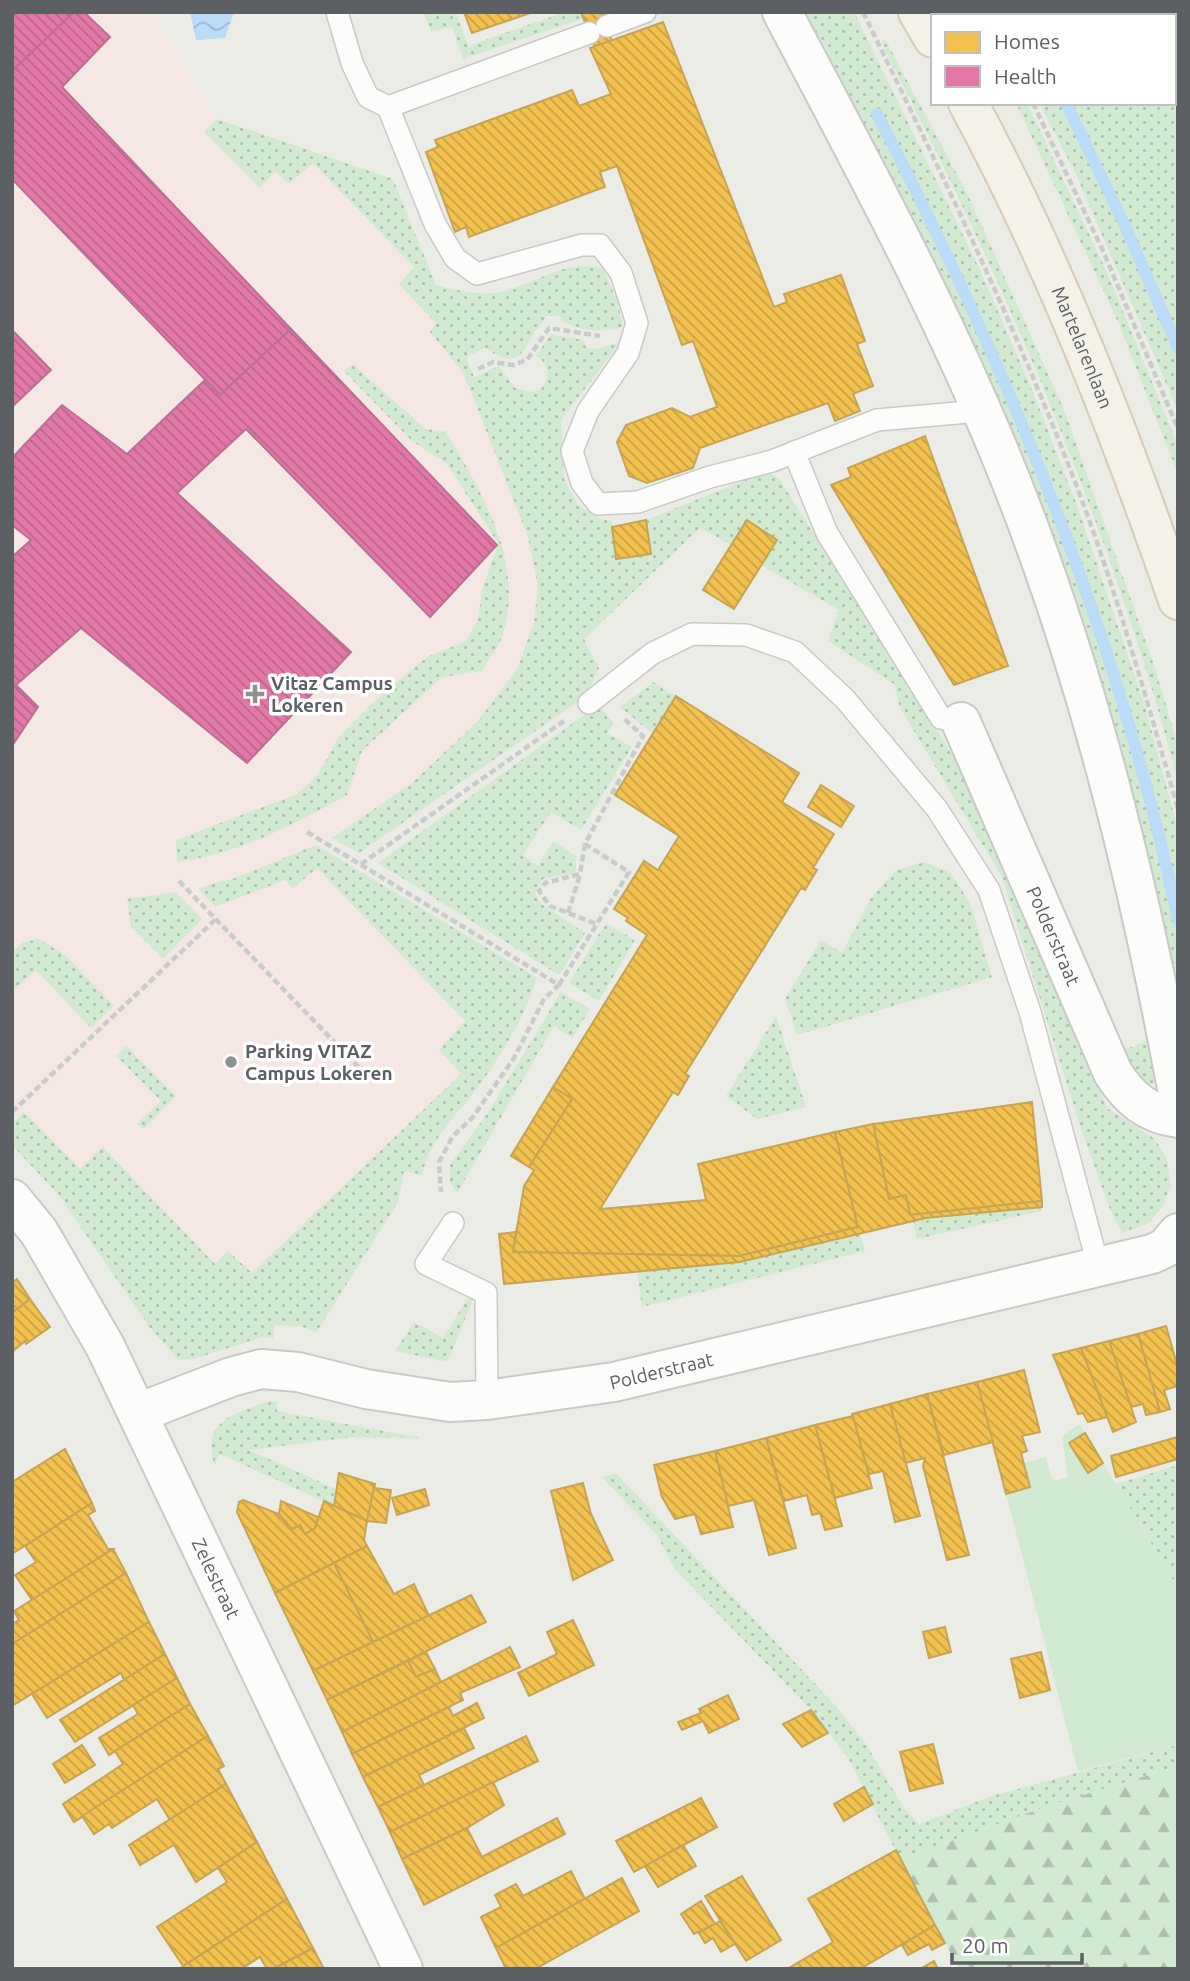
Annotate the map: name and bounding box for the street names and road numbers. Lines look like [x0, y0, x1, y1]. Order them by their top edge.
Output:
street label: Martelarenlaan [1047, 283, 1118, 412]
street label: Polderstraat [1022, 883, 1085, 989]
street label: Polderstraat [607, 1348, 716, 1394]
street label: Zelestraat [188, 1535, 245, 1623]

